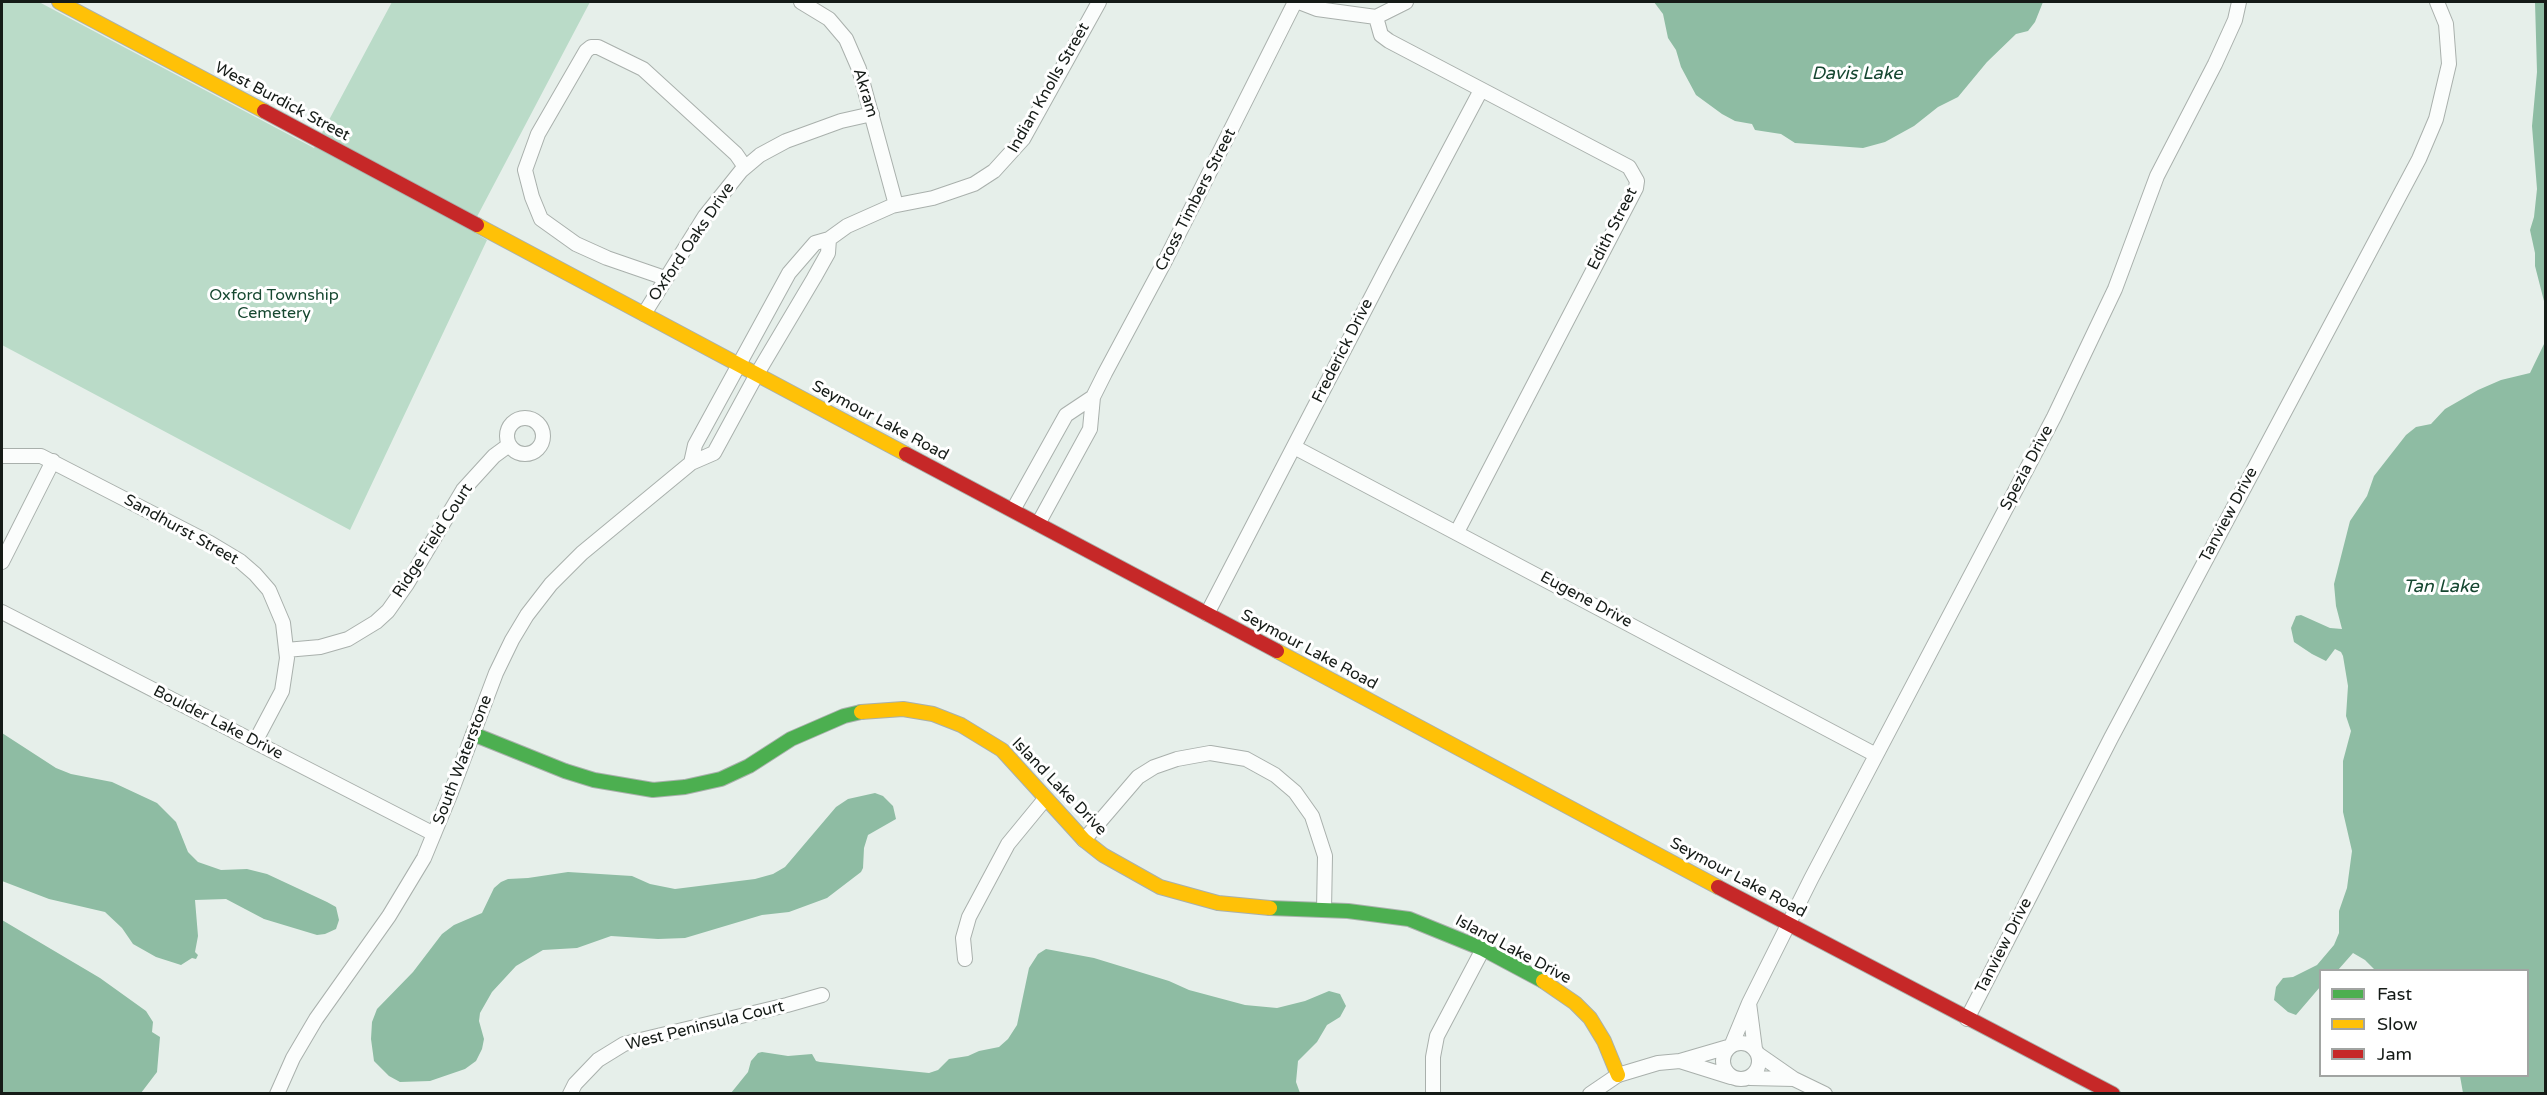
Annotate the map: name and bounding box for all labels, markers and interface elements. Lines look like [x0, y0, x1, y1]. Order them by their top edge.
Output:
street label: Indian Knolls Street [1004, 20, 1094, 156]
street label: West Burdick Street [211, 58, 353, 146]
water label: Davis Lake [1812, 63, 1902, 85]
street label: Akram [848, 66, 882, 120]
street label: Cross Timbers Street [1152, 126, 1240, 274]
street label: Oxford Oaks Drive [645, 179, 739, 305]
street label: Edith Street [1584, 185, 1642, 273]
park label: Oxford Township Cemetery [209, 286, 339, 324]
street label: Frederick Drive [1308, 296, 1378, 406]
street label: Seymour Lake Road [808, 377, 952, 465]
street label: Spezia Drive [1997, 422, 2057, 514]
street label: Tanview Drive [2196, 464, 2262, 566]
street label: Ridge Field Court [389, 480, 477, 602]
street label: Sandhurst Street [120, 491, 242, 569]
street label: Eugene Drive [1537, 568, 1635, 632]
water label: Tan Lake [2403, 576, 2479, 598]
street label: Seymour Lake Road [1237, 606, 1381, 694]
street label: Boulder Lake Drive [150, 682, 286, 764]
street label: South Waterstone [429, 693, 497, 827]
street label: Island Lake Drive [1007, 734, 1111, 840]
street label: Seymour Lake Road [1666, 834, 1810, 922]
street label: Tanview Drive [1972, 895, 2036, 997]
street label: Island Lake Drive [1452, 911, 1574, 989]
legend [2319, 969, 2529, 1077]
text: Fast [2377, 983, 2412, 1005]
street label: West Peninsula Court [624, 997, 786, 1055]
text: Slow [2377, 1013, 2418, 1035]
text: Jam [2377, 1043, 2412, 1065]

